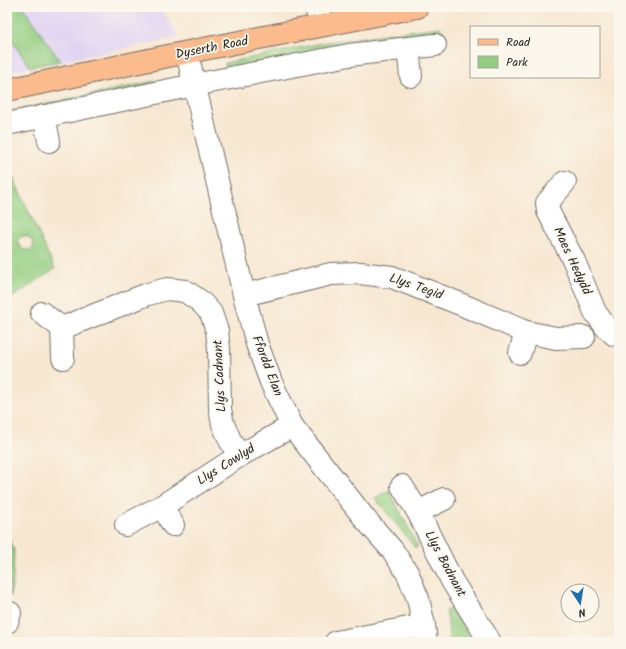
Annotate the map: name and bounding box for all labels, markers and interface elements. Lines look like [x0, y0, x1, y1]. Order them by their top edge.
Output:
legend [470, 26, 600, 78]
street label: Dyserth Road [174, 31, 251, 65]
text: Road [506, 33, 531, 52]
text: Park [506, 53, 528, 72]
street label: Maes Hedydd [547, 223, 597, 299]
street label: Llys Tegid [386, 268, 446, 306]
street label: Ffordd Elan [246, 332, 288, 400]
street label: Llys Cadnant [208, 338, 232, 413]
street label: Llys Cowlyd [193, 439, 260, 491]
street label: Llys Bodnant [419, 527, 472, 602]
north arrow [560, 583, 600, 623]
text: N [577, 602, 587, 621]

